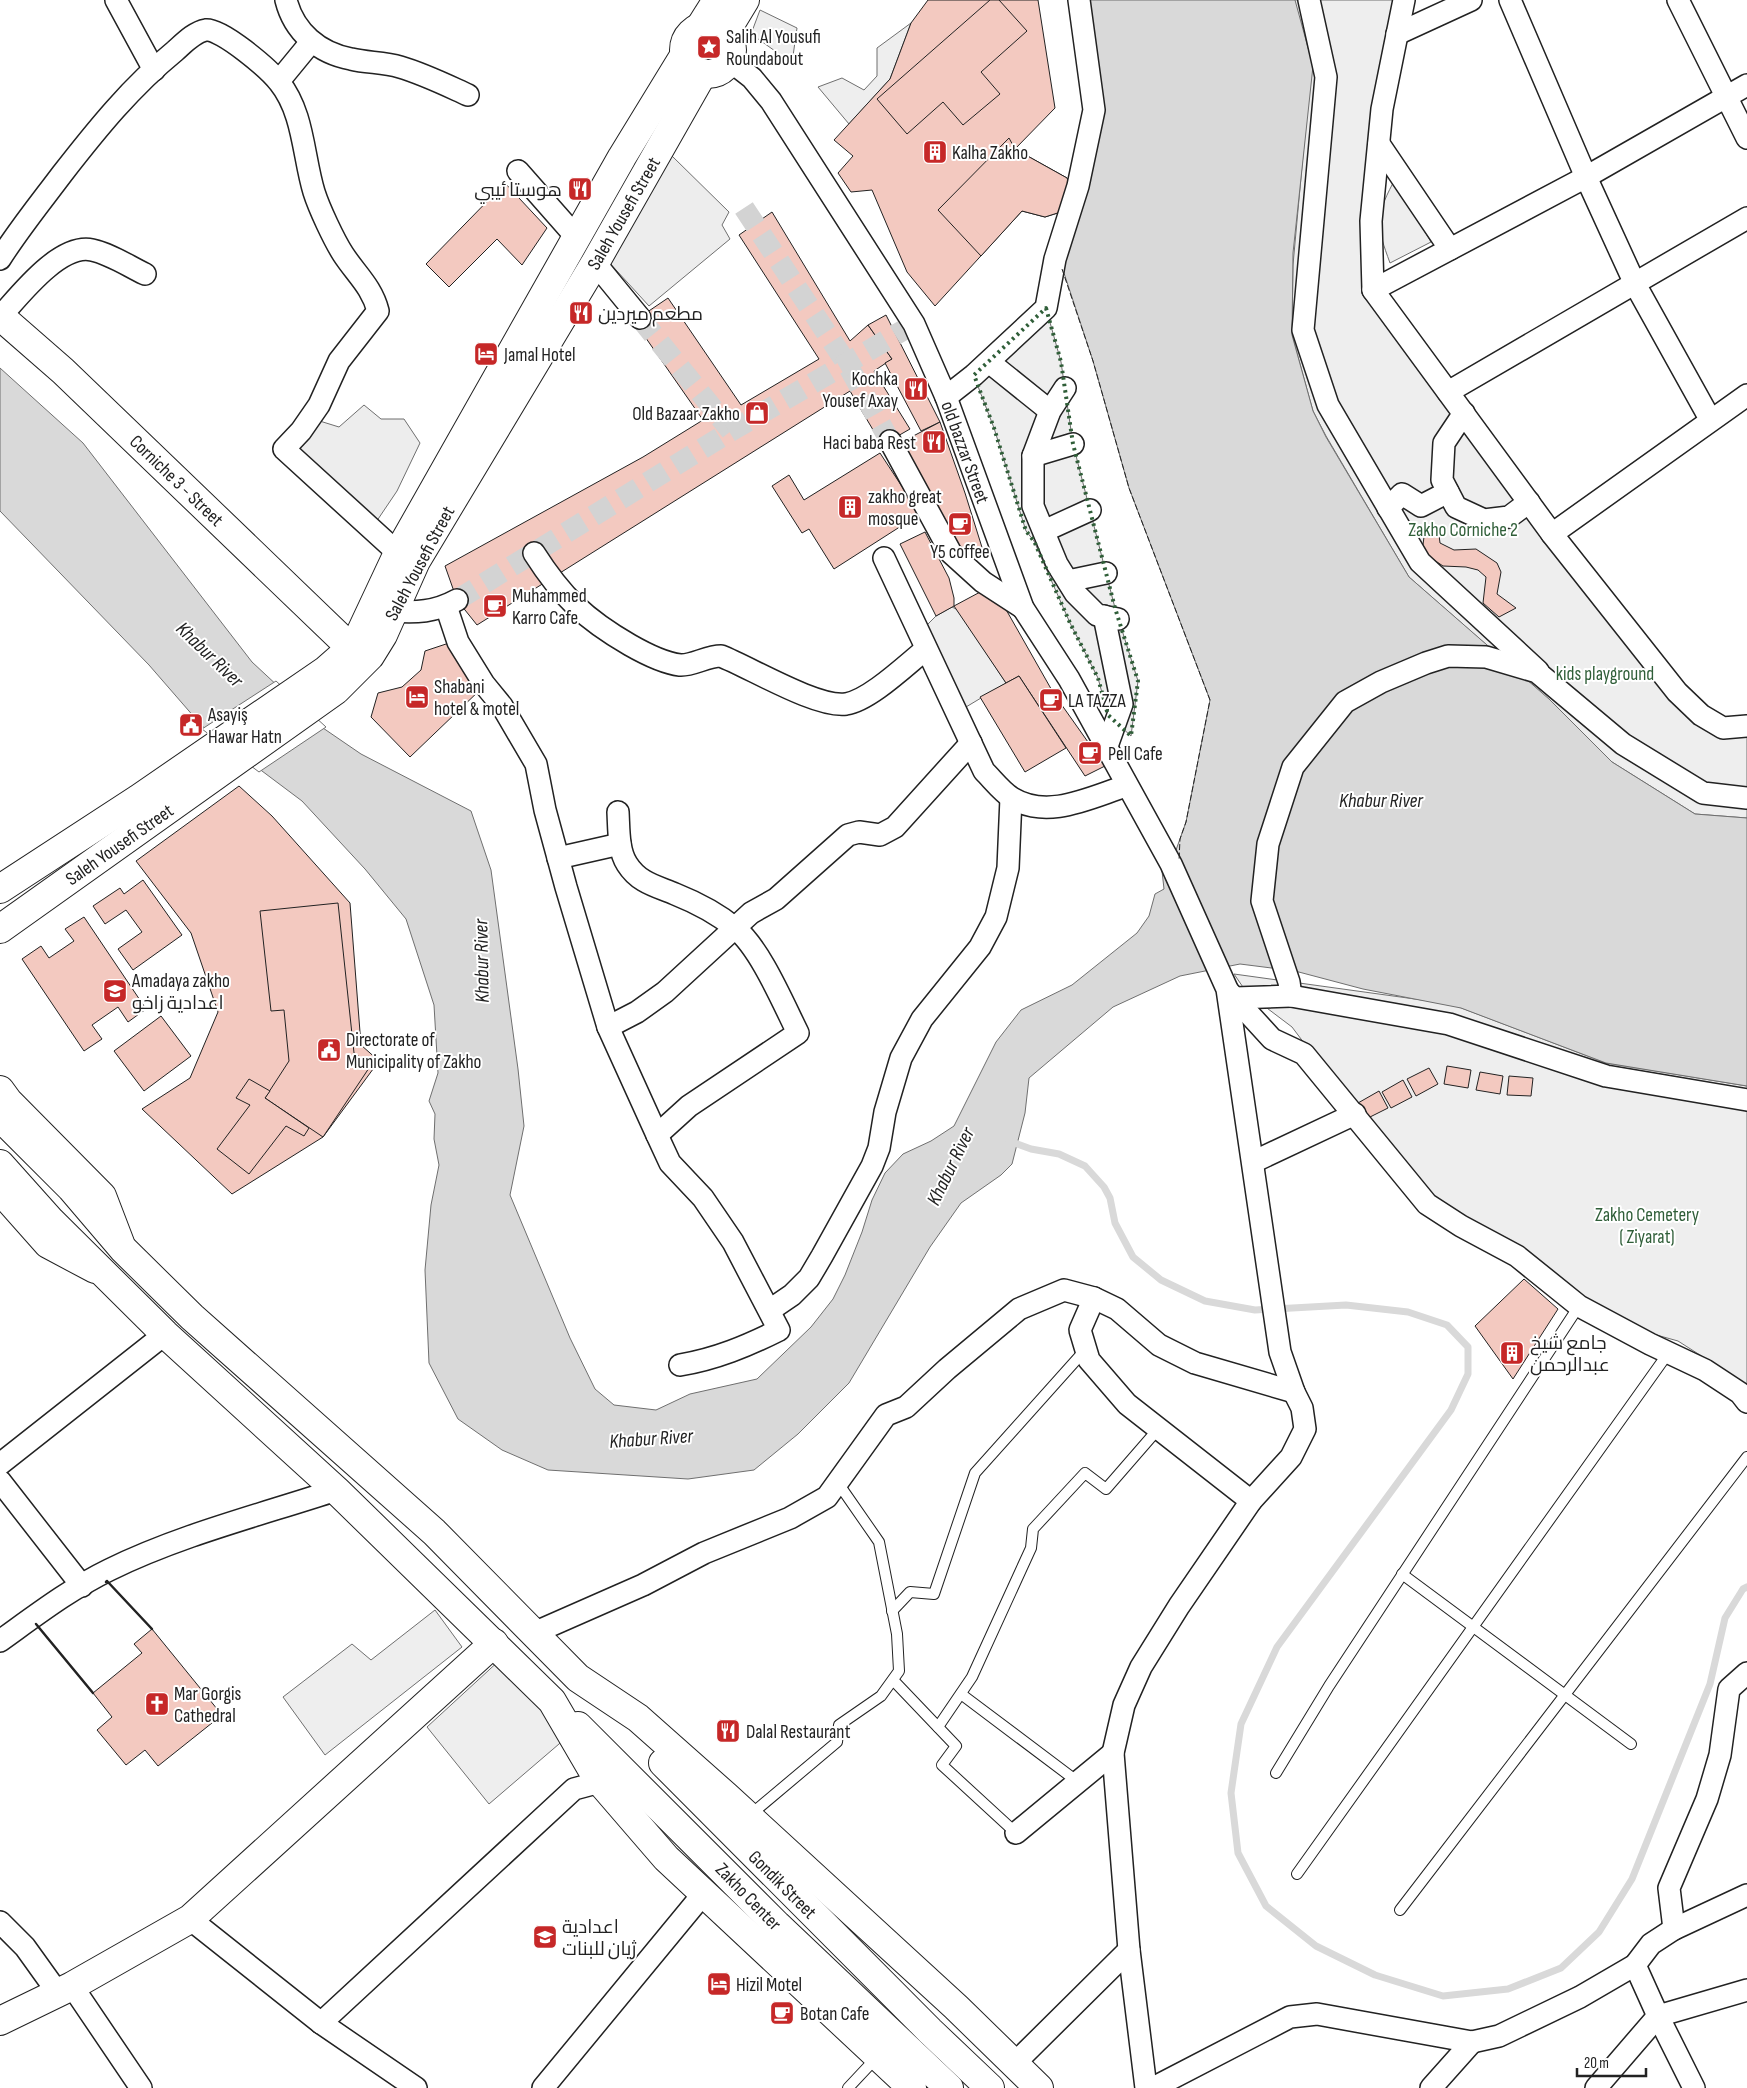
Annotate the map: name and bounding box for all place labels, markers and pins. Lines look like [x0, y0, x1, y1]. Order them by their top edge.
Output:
place label: Salih Al Yousufi Roundabout [726, 26, 821, 71]
place icon: Salih Al Yousufi Roundabout [696, 34, 722, 60]
building icon: Kalha Zakho [922, 139, 948, 165]
place label: Kalha Zakho [952, 142, 1028, 165]
restaurant icon: هوستا ئيبي [567, 176, 593, 202]
place label: هوستا ئيبي [474, 179, 562, 204]
restaurant icon: مطعم ميردين [568, 300, 594, 326]
place label: مطعم ميردين [598, 303, 703, 327]
hotel icon: Jamal Hotel [473, 341, 499, 367]
place label: Jamal Hotel [503, 344, 576, 367]
place label: Kochka Yousef Axay [822, 368, 899, 413]
restaurant icon: Kochka Yousef Axay [903, 376, 929, 402]
shop icon: Old Bazaar Zakho [744, 400, 770, 426]
place label: Old Bazaar Zakho [632, 403, 740, 426]
restaurant icon: Haci baba Rest [921, 429, 947, 455]
place label: Haci baba Rest [823, 432, 916, 455]
place label: zakho great mosque [868, 486, 942, 531]
building icon: zakho great mosque [837, 494, 863, 520]
cafe icon: Y5 coffee [947, 511, 973, 537]
place label: Y5 coffee [930, 541, 990, 564]
place label: Muhammed Karro Cafe [512, 585, 587, 630]
cafe icon: Muhammed Karro Cafe [482, 593, 508, 619]
place label: Shabani hotel & motel [434, 676, 519, 721]
hotel icon: Shabani hotel & motel [404, 684, 430, 710]
cafe icon: LA TAZZA [1038, 687, 1064, 713]
place label: LA TAZZA [1068, 690, 1126, 713]
place label: Asayiş Hawar Hatn [207, 704, 282, 749]
public building icon: Asayiş Hawar Hatn [178, 712, 204, 738]
cafe icon: Pell Cafe [1077, 740, 1103, 766]
place label: Pell Cafe [1108, 743, 1163, 766]
place label: Amadaya zakho اعدادية زاخو [131, 970, 230, 1015]
school or university icon: Amadaya zakho اعدادية زاخو [102, 978, 128, 1004]
place label: Directorate of Municipality of Zakho [346, 1029, 481, 1074]
public building icon: Directorate of Municipality of Zakho [316, 1037, 342, 1063]
place label: جامع شيخ عبدالرحمن [1530, 1332, 1610, 1377]
building icon: جامع شيخ عبدالرحمن [1499, 1340, 1525, 1366]
place label: Mar Gorgis Cathedral [174, 1683, 242, 1728]
church icon: Mar Gorgis Cathedral [144, 1691, 170, 1717]
restaurant icon: Dalal Restaurant [715, 1718, 741, 1744]
place label: Dalal Restaurant [746, 1721, 851, 1744]
place label: اعدادية ژیان للبنات [562, 1916, 636, 1961]
school or university icon: اعدادية ژیان للبنات [532, 1924, 558, 1950]
hotel icon: Hizil Motel [706, 1971, 732, 1997]
place label: Hizil Motel [736, 1974, 802, 1997]
cafe icon: Botan Cafe [769, 2000, 795, 2026]
place label: Botan Cafe [800, 2003, 869, 2026]

